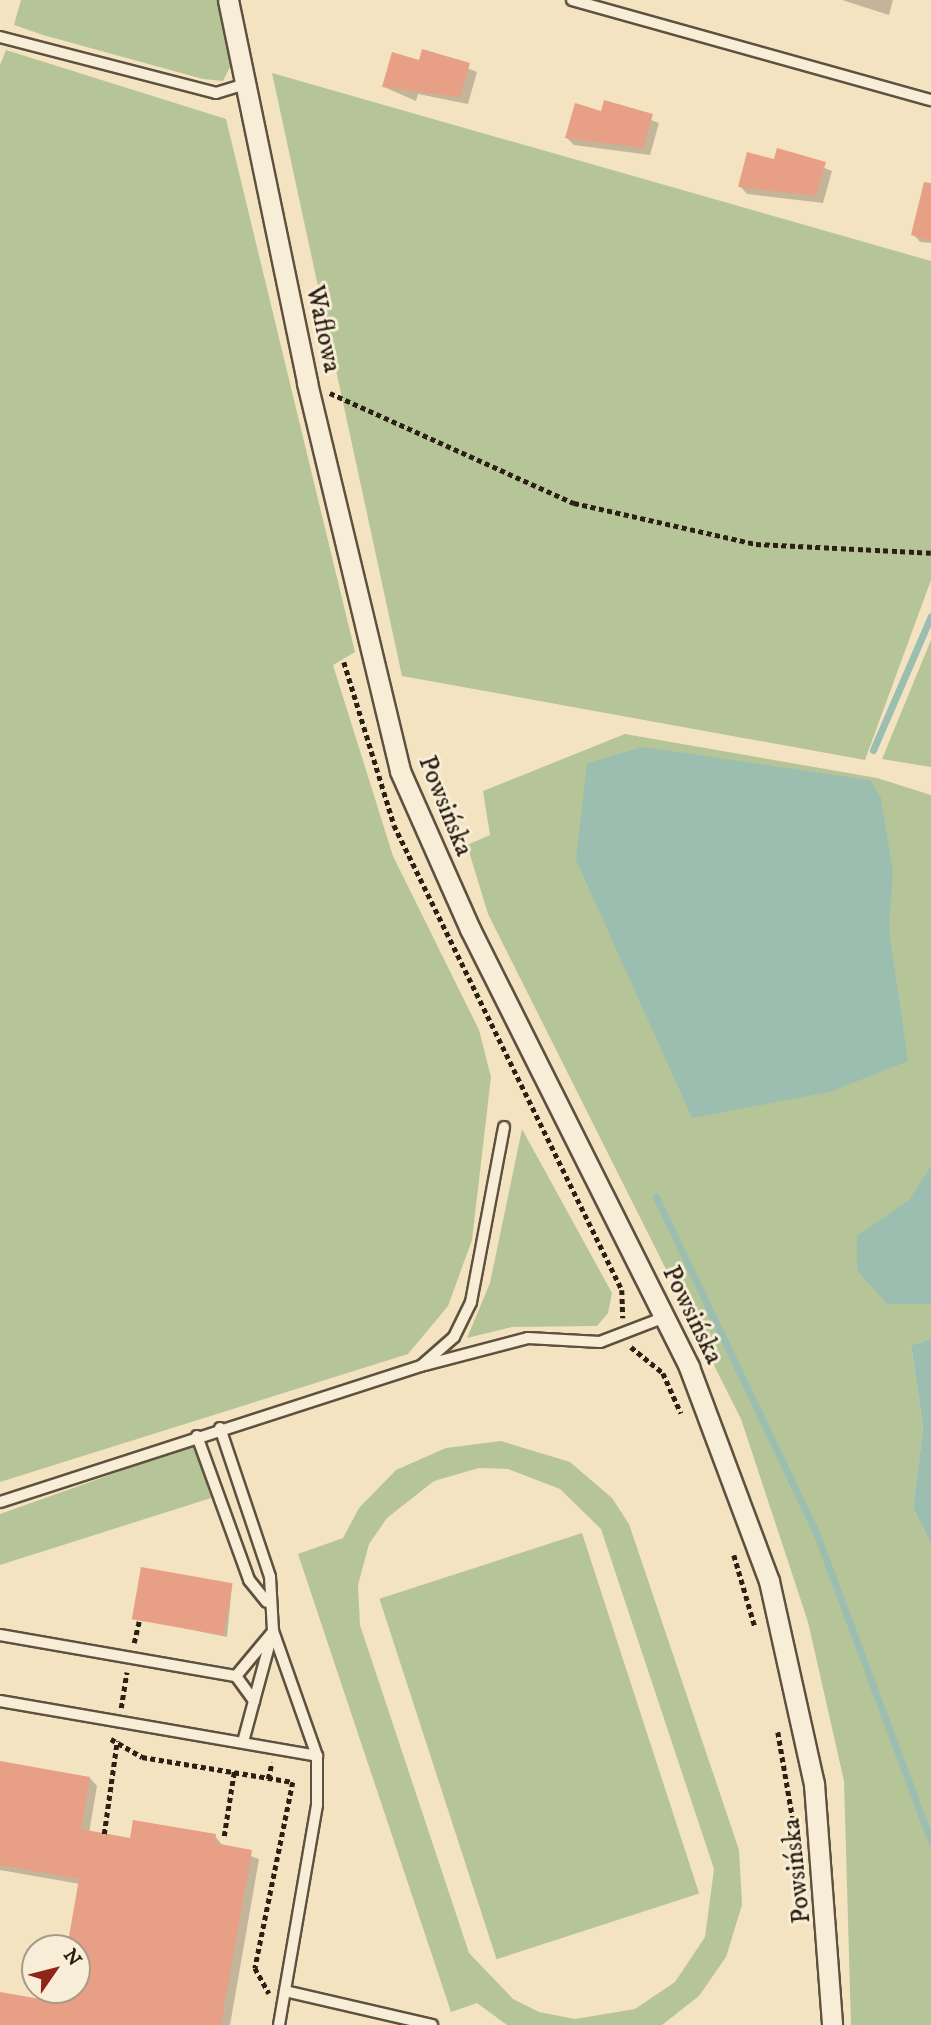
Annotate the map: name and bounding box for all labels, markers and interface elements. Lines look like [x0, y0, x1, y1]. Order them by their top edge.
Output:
street label: Waflowa [299, 283, 347, 375]
street label: Powsińska [411, 751, 479, 861]
street label: Powsińska [655, 1261, 729, 1369]
street label: Powsińska [776, 1817, 818, 1925]
north arrow [21, 1934, 91, 2004]
text: N [58, 1945, 86, 1971]

